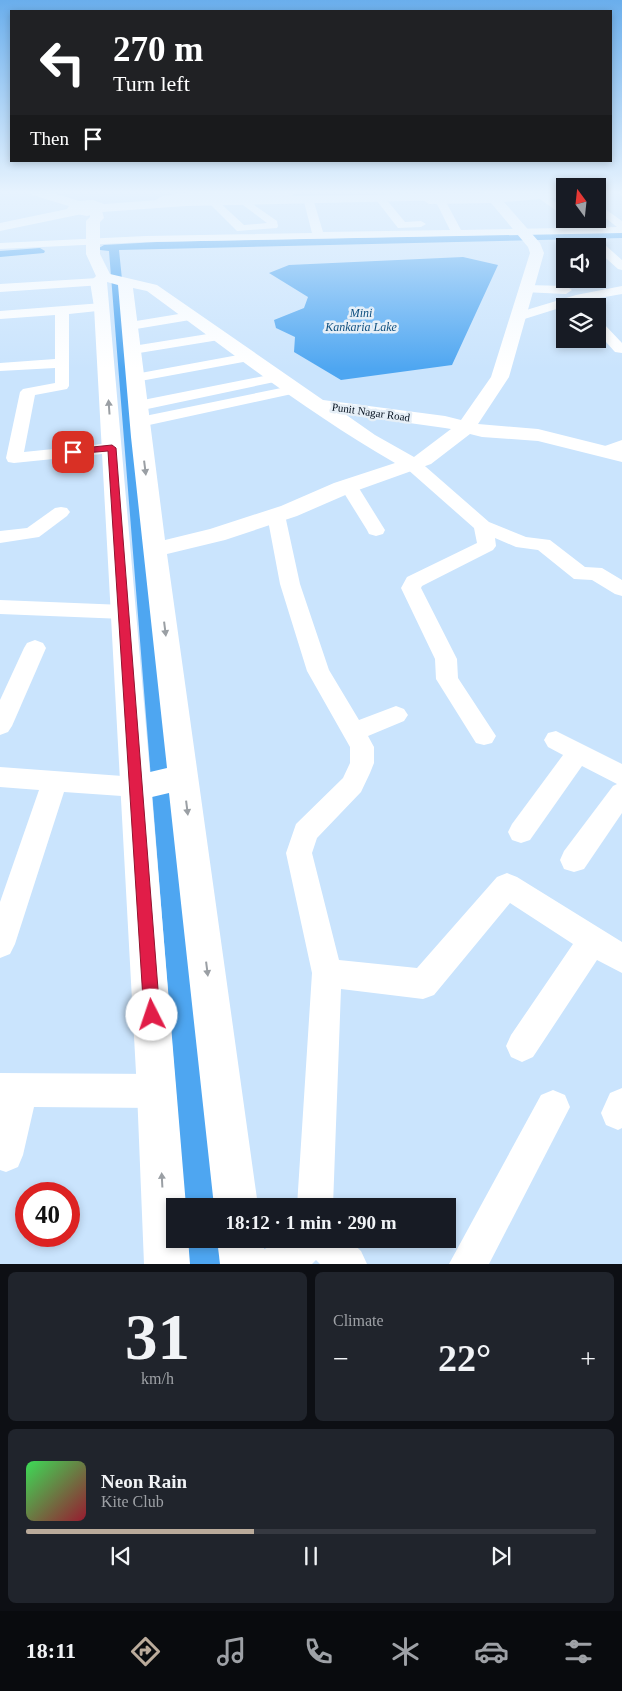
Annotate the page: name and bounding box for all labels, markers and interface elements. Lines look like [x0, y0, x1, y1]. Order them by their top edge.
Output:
icon: left [30, 30, 95, 95]
text: 270 m [113, 30, 203, 69]
text: Turn left [113, 71, 190, 96]
icon: arrive [79, 125, 107, 153]
text: Then [30, 128, 69, 149]
north arrow [556, 178, 606, 228]
map controls [556, 178, 606, 348]
button: sound [556, 238, 606, 288]
button: layers [556, 298, 606, 348]
water label: Mini Kankaria Lake [324, 306, 397, 334]
one-way arrow [105, 398, 113, 414]
street label: Punit Nagar Road [331, 401, 411, 423]
pin [52, 431, 94, 473]
icon: arrive [59, 438, 87, 466]
one-way arrow [141, 460, 149, 476]
one-way arrow [161, 622, 169, 638]
one-way arrow [183, 800, 191, 816]
one-way arrow [203, 962, 211, 978]
position arrow [125, 988, 177, 1040]
one-way arrow [158, 1172, 166, 1188]
speed limit sign: 40 [15, 1182, 80, 1247]
text: 18:12 · 1 min · 290 m [226, 1212, 397, 1233]
text: 31 [125, 1301, 190, 1373]
text: Climate [333, 1312, 384, 1329]
text: 22° [438, 1337, 491, 1379]
text: − [333, 1343, 349, 1374]
text: + [580, 1343, 596, 1374]
text: km/h [141, 1370, 174, 1387]
text: Neon Rain [101, 1471, 187, 1492]
text: Kite Club [101, 1493, 164, 1510]
icon: previous [107, 1542, 135, 1570]
icon: pause [297, 1542, 325, 1570]
icon: next [487, 1542, 515, 1570]
icon: directions [128, 1634, 163, 1669]
icon: music [214, 1634, 249, 1669]
icon: phone [301, 1634, 336, 1669]
icon: climate [388, 1634, 423, 1669]
icon: car [474, 1634, 509, 1669]
icon: filters [561, 1634, 596, 1669]
text: 18:11 [26, 1638, 76, 1663]

